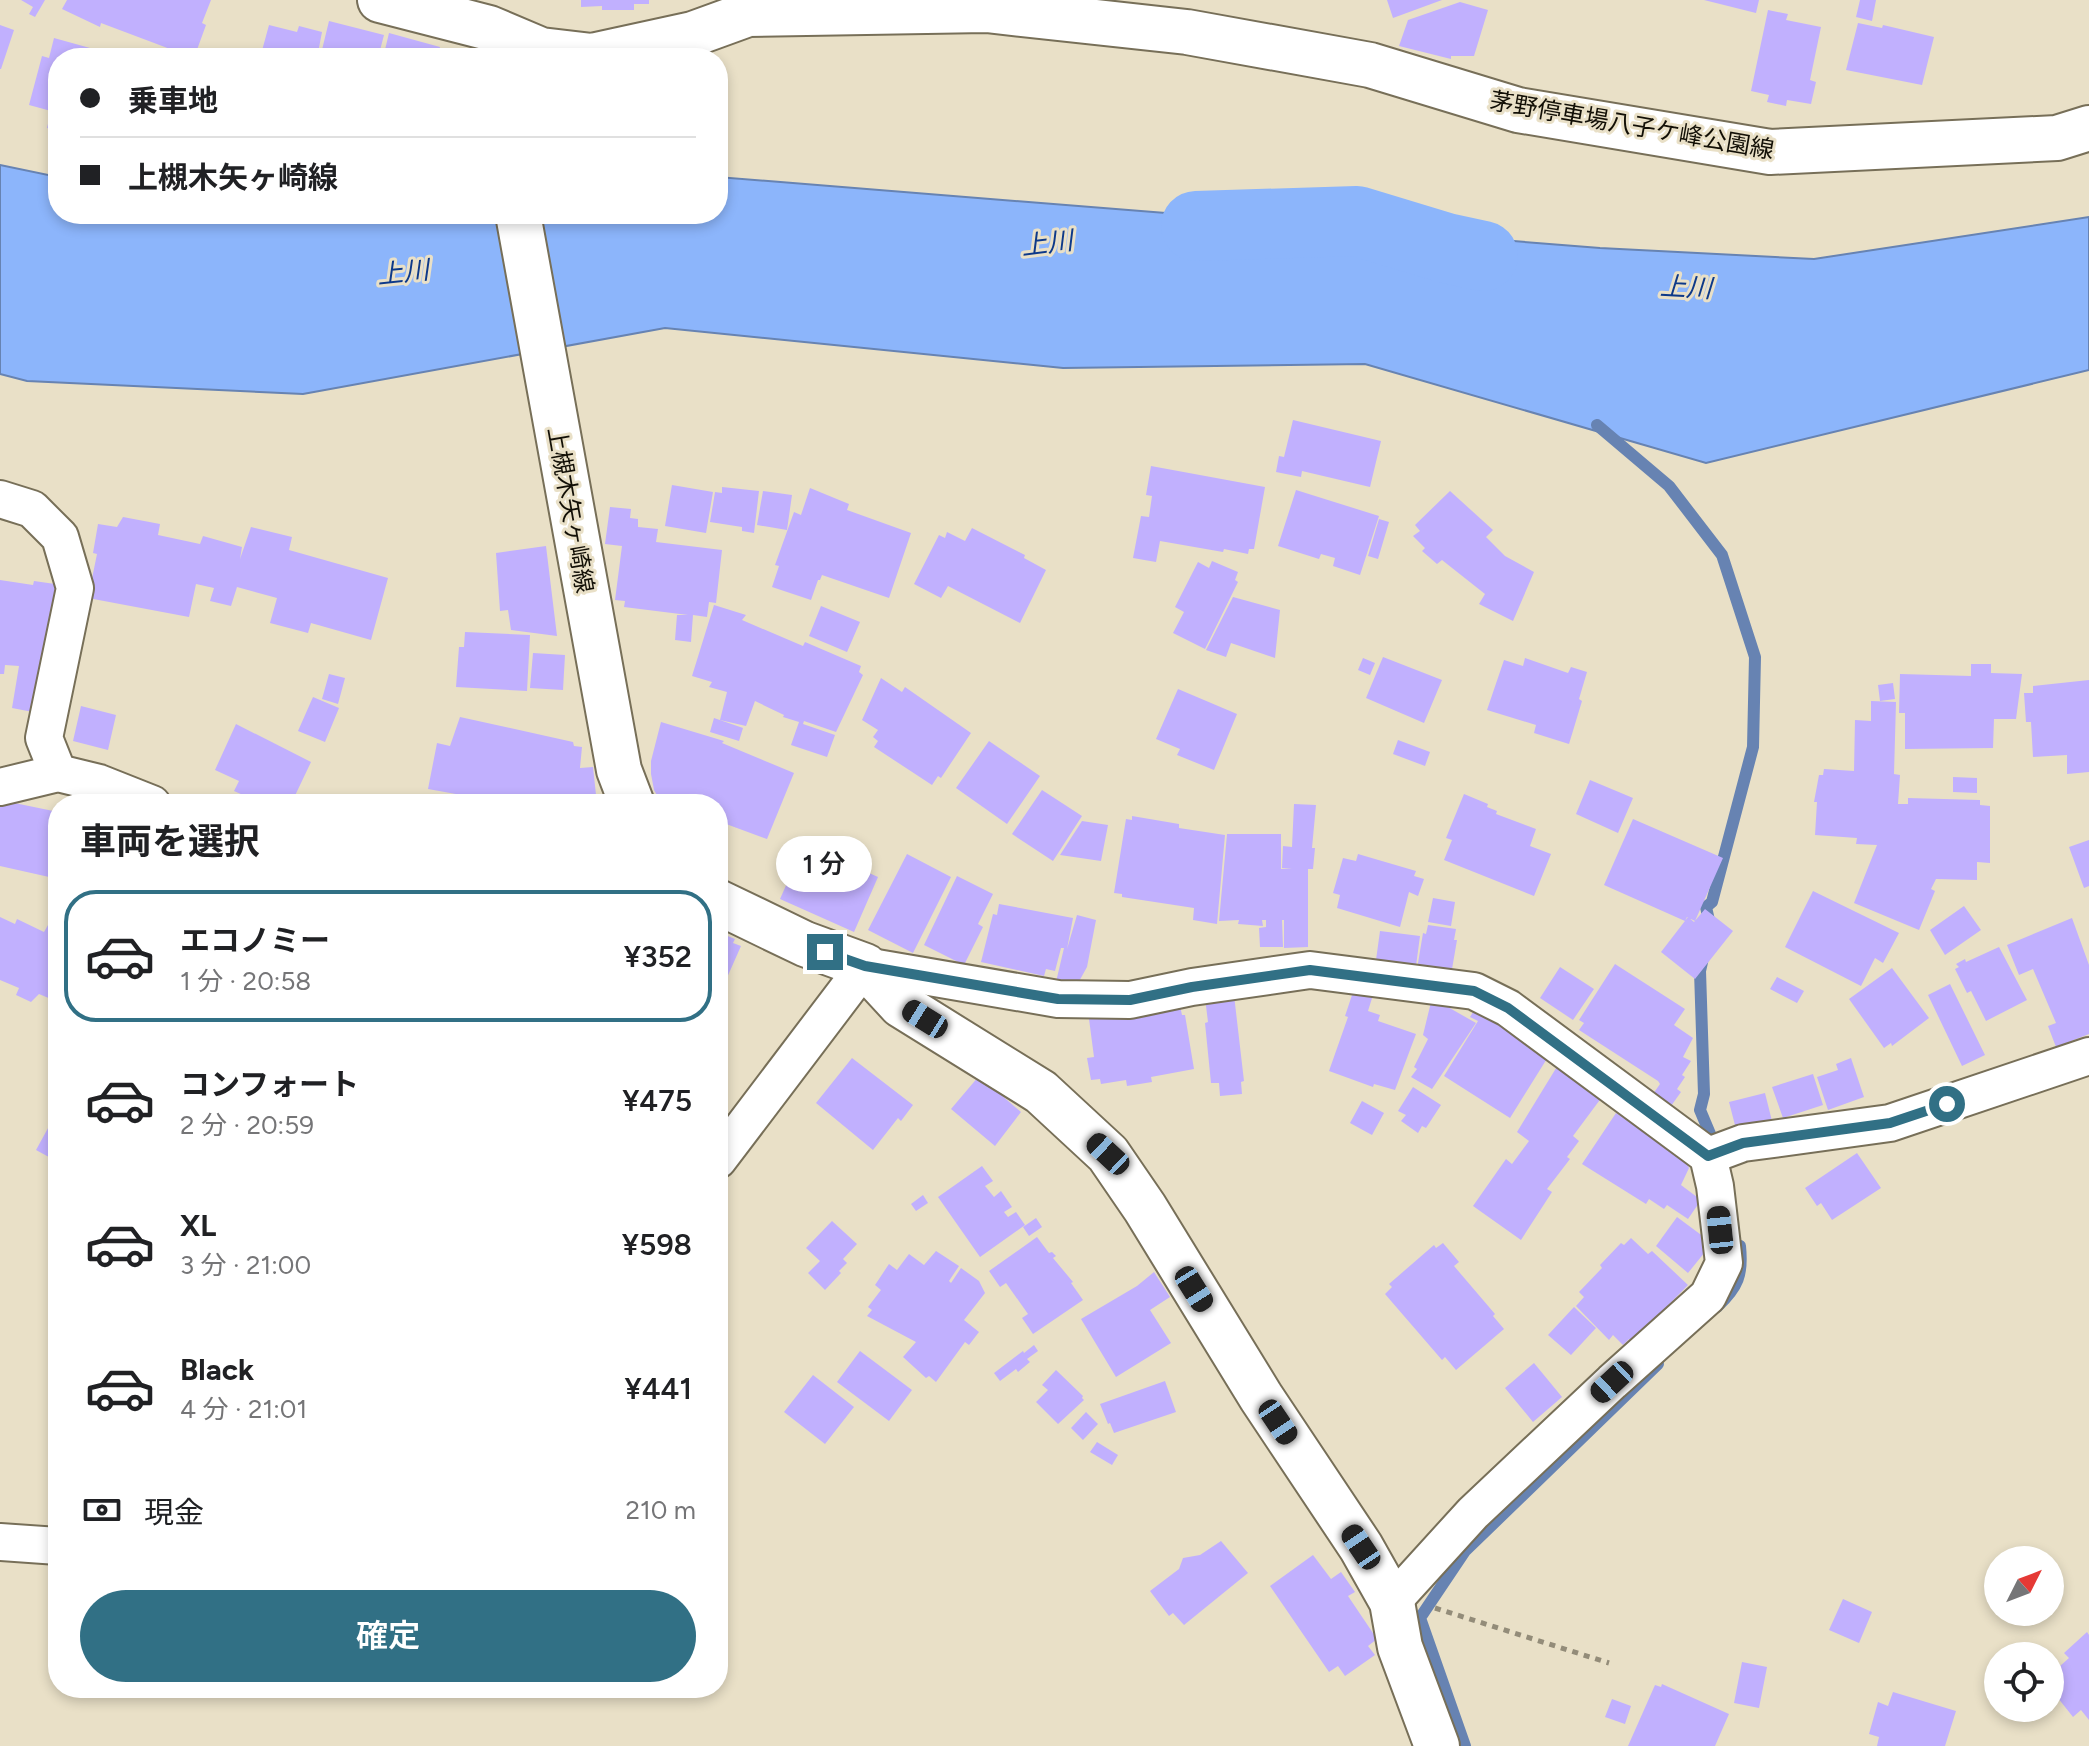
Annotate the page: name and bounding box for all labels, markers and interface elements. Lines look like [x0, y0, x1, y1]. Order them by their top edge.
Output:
text: 乗車地 [128, 82, 218, 119]
street label: 茅野停車場八子ケ峰公園線 [1488, 86, 1776, 164]
text: 上槻木矢ヶ崎線 [128, 159, 338, 196]
water label: 上川 [1019, 224, 1078, 262]
water label: 上川 [375, 253, 434, 291]
water label: 上川 [1659, 270, 1716, 304]
street label: 上槻木矢ヶ崎線 [542, 425, 600, 595]
text: 車両を選択 [80, 820, 260, 863]
callout: 1 分 [777, 836, 873, 892]
text: 1 分 [802, 848, 846, 880]
icon: car [84, 920, 156, 992]
text: エコノミー [180, 922, 330, 959]
route end [807, 934, 843, 970]
text: ¥352 [624, 938, 692, 975]
text: 1 分 · 20:58 [180, 965, 311, 997]
car [898, 996, 952, 1042]
icon: car [84, 1064, 156, 1136]
text: コンフォート [180, 1066, 359, 1103]
text: ¥475 [622, 1082, 692, 1119]
route start [1929, 1086, 1965, 1122]
text: 2 分 · 20:59 [180, 1109, 314, 1141]
car [1082, 1129, 1134, 1179]
car [1706, 1205, 1734, 1255]
text: XL [180, 1207, 216, 1244]
icon: car [84, 1208, 156, 1280]
text: ¥598 [622, 1226, 692, 1263]
text: 3 分 · 21:00 [180, 1249, 311, 1281]
car [1171, 1262, 1217, 1316]
text: Black [180, 1351, 254, 1388]
icon: car [84, 1352, 156, 1424]
car [1586, 1357, 1638, 1407]
text: ¥441 [625, 1370, 692, 1407]
text: 4 分 · 21:01 [180, 1393, 307, 1425]
car [1255, 1395, 1301, 1449]
icon: cash [80, 1488, 124, 1532]
text: 現金 [144, 1494, 204, 1531]
text: 210 m [626, 1494, 696, 1526]
car [1338, 1520, 1384, 1574]
north arrow [1984, 1546, 2064, 1626]
map controls [1984, 1546, 2064, 1722]
button: 確定 [80, 1590, 696, 1682]
button: locate [1984, 1642, 2064, 1722]

